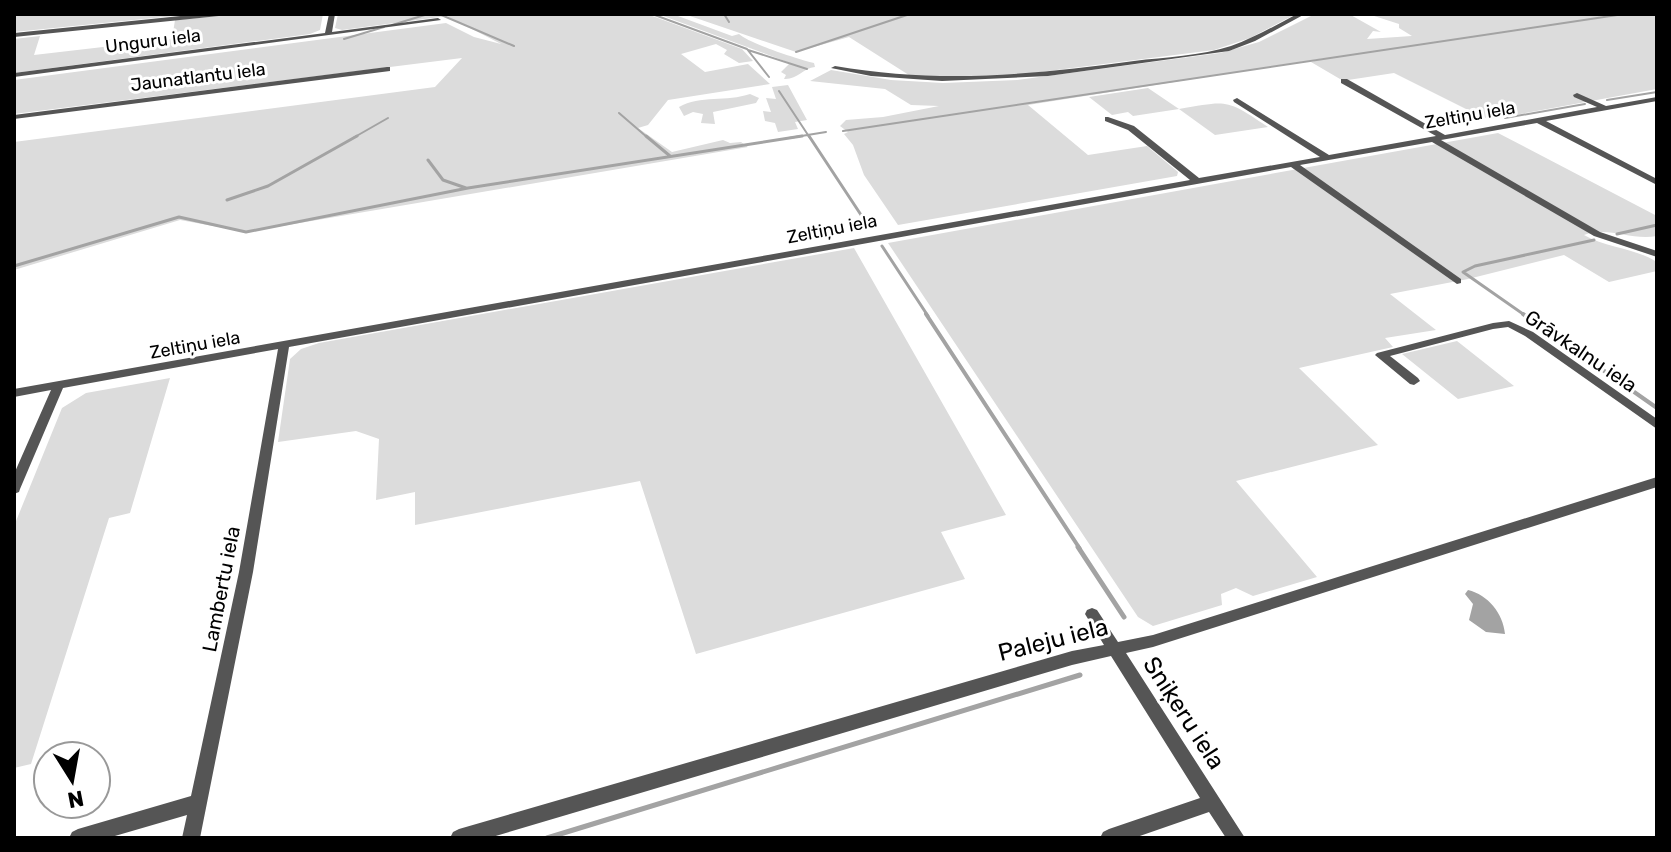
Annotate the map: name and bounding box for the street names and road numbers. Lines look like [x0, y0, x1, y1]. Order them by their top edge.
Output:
street label: Unguru iela [104, 24, 202, 58]
street label: Jaunatlantu iela [129, 58, 267, 96]
street label: Zeltiņu iela [1423, 96, 1517, 134]
street label: Zeltiņu iela [785, 209, 879, 249]
street label: Grāvkalnu iela [1520, 305, 1642, 397]
street label: Zeltiņu iela [148, 326, 242, 364]
street label: Lambertu iela [197, 524, 245, 654]
street label: Paleju iela [995, 613, 1111, 667]
street label: Sniķeru iela [1137, 652, 1231, 774]

